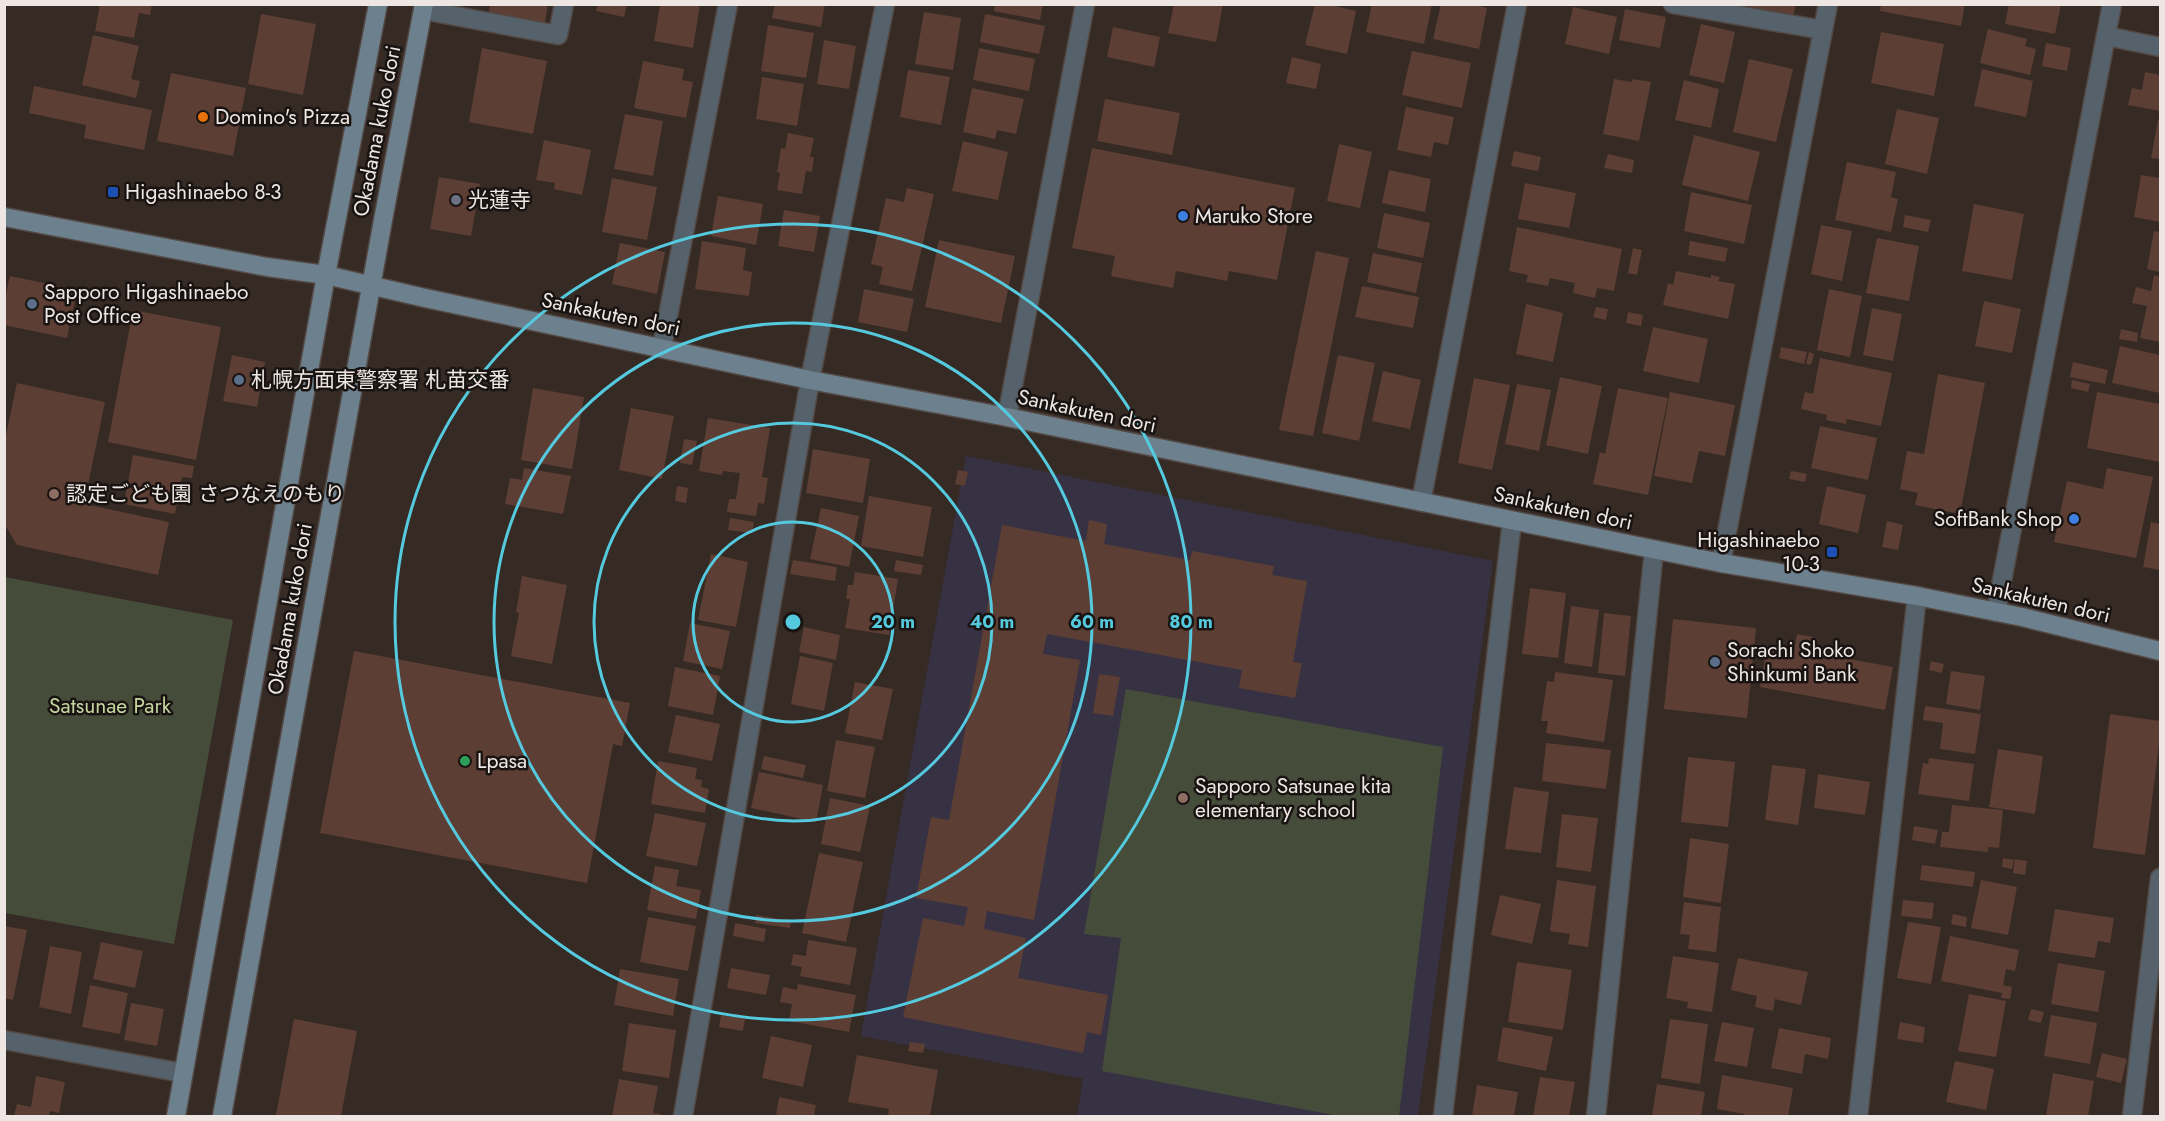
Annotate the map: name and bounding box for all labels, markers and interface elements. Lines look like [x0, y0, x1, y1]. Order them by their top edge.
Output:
street label: Okadama kuko dori [346, 43, 408, 219]
place label: Domino's Pizza [215, 102, 350, 132]
marker: Domino's Pizza [196, 110, 210, 124]
place label: Higashinaebo 8-3 [125, 177, 282, 207]
marker: Higashinaebo 8-3 [106, 185, 120, 199]
place label: 光蓮寺 [468, 185, 531, 215]
marker: 光蓮寺 [449, 193, 463, 207]
place label: Maruko Store [1195, 201, 1313, 231]
marker: Maruko Store [1176, 209, 1190, 223]
place label: Sapporo Higashinaebo Post Office [44, 277, 249, 331]
street label: Sankakuten dori [539, 285, 683, 343]
marker: Sapporo Higashinaebo Post Office [25, 297, 39, 311]
place label: 札幌方面東警察署 札苗交番 [251, 365, 509, 395]
marker: 札幌方面東警察署 札苗交番 [232, 373, 246, 387]
street label: Sankakuten dori [1015, 382, 1159, 440]
place label: 認定ごども園 さつなえのもり [66, 479, 345, 509]
street label: Sankakuten dori [1491, 479, 1635, 537]
marker: 認定ごども園 さつなえのもり [47, 487, 61, 501]
place label: SoftBank Shop [1934, 504, 2062, 534]
marker: SoftBank Shop [2067, 512, 2081, 526]
street label: Okadama kuko dori [260, 521, 320, 697]
place label: Higashinaebo 10-3 [1697, 525, 1820, 579]
marker: Higashinaebo 10-3 [1825, 545, 1839, 559]
street label: Sankakuten dori [1969, 569, 2113, 631]
text: 20 m [871, 609, 915, 635]
text: 40 m [970, 609, 1014, 635]
text: 60 m [1070, 609, 1114, 635]
text: 80 m [1169, 609, 1213, 635]
centre of rings [783, 612, 803, 632]
place label: Sorachi Shoko Shinkumi Bank [1727, 635, 1857, 689]
marker: Sorachi Shoko Shinkumi Bank [1708, 655, 1722, 669]
park label: Satsunae Park [49, 691, 172, 721]
place label: Lpasa [477, 746, 527, 776]
marker: Lpasa [458, 754, 472, 768]
place label: Sapporo Satsunae kita elementary school [1195, 771, 1391, 825]
marker: Sapporo Satsunae kita elementary school [1176, 791, 1190, 805]

